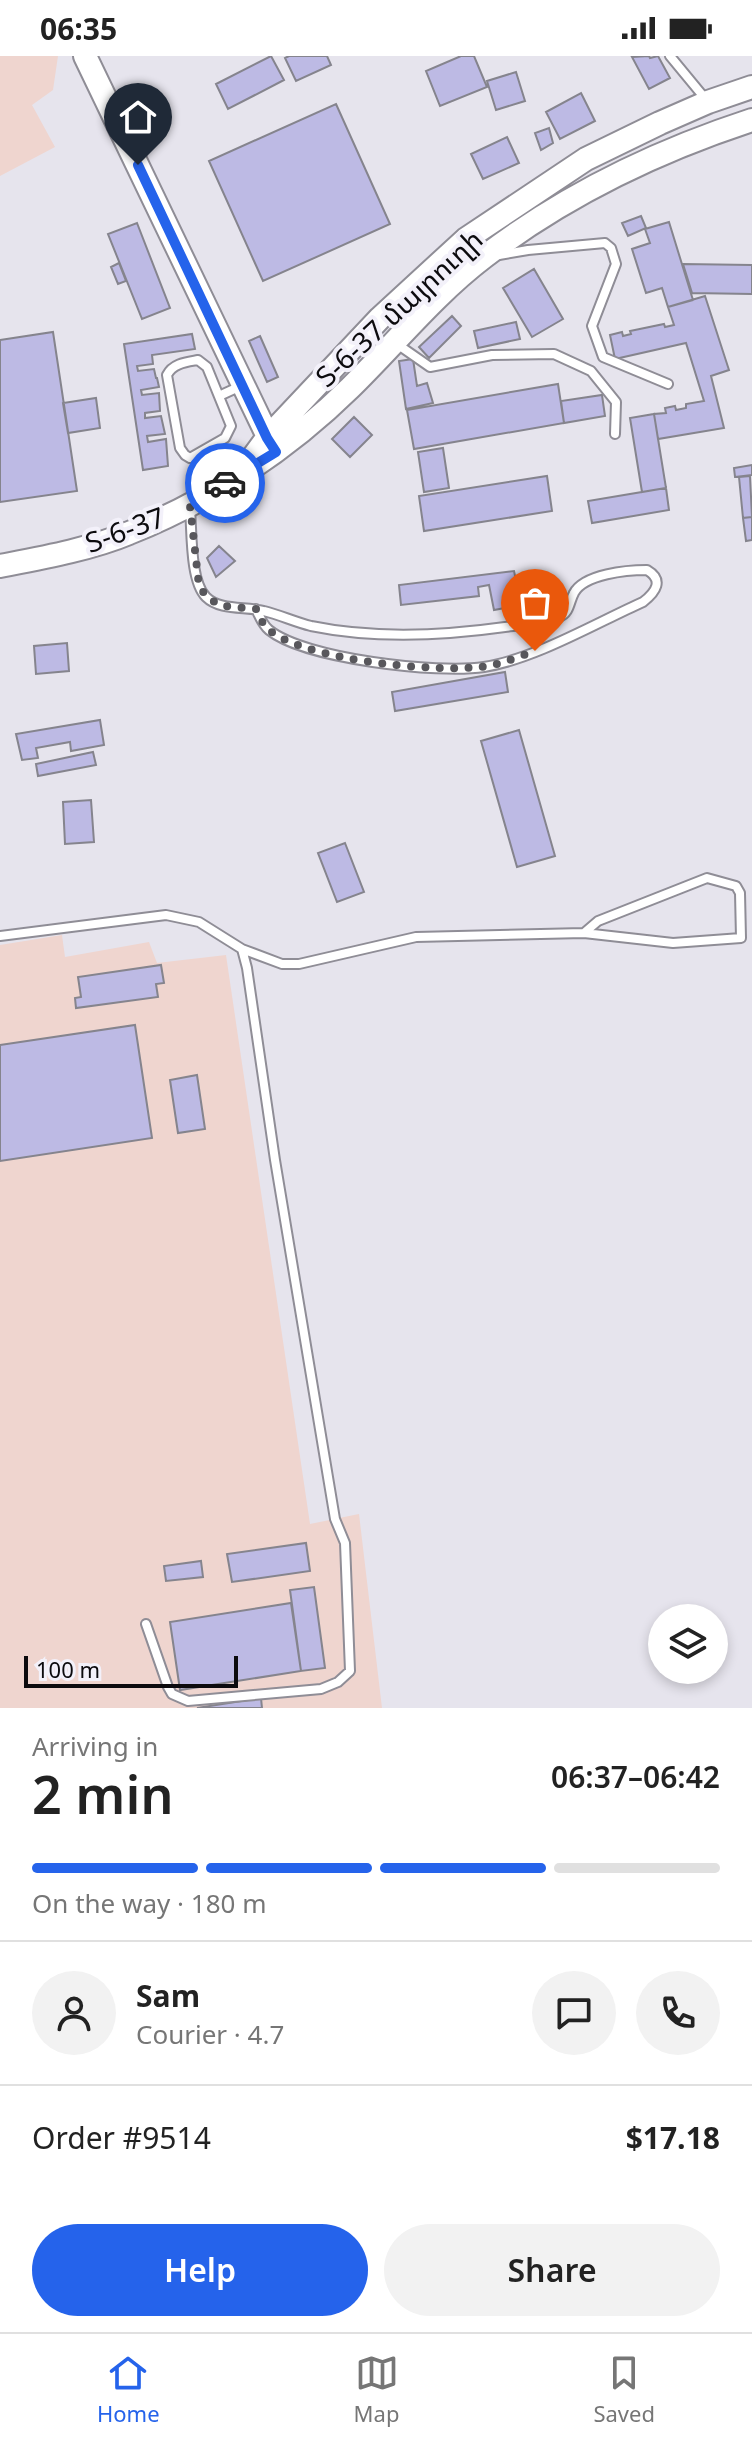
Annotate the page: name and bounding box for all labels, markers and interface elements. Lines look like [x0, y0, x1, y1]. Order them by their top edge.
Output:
text: 06:35 [40, 8, 117, 49]
pin [104, 83, 172, 165]
icon: home [116, 95, 160, 139]
street label: Տ-6-37 մայրուղի [307, 220, 490, 395]
courier [185, 443, 265, 523]
icon: car [203, 461, 247, 505]
street label: Տ-6-37 [80, 497, 170, 561]
pin [501, 569, 569, 651]
icon: bag [513, 581, 557, 625]
map controls [648, 1604, 728, 1684]
button: layers [648, 1604, 728, 1684]
scale bar [24, 1652, 238, 1688]
text: 100 m [36, 1655, 100, 1684]
text: Arriving in [32, 1728, 158, 1764]
text: 06:37–06:42 [551, 1756, 720, 1797]
text: 2 min [32, 1758, 174, 1829]
text: On the way · 180 m [32, 1885, 266, 1921]
button: person [32, 1971, 116, 2055]
button: chat [532, 1971, 616, 2055]
button: phone [636, 1971, 720, 2055]
text: Sam [136, 1975, 200, 2016]
text: Courier · 4.7 [136, 2016, 284, 2052]
text: Order #9514 [32, 2117, 211, 2158]
text: $17.18 [626, 2117, 720, 2158]
button: Help [32, 2224, 368, 2316]
button: Share [384, 2224, 720, 2316]
tab: Home [97, 2351, 160, 2428]
tab: Map [354, 2351, 399, 2428]
tab: Saved [593, 2351, 655, 2428]

